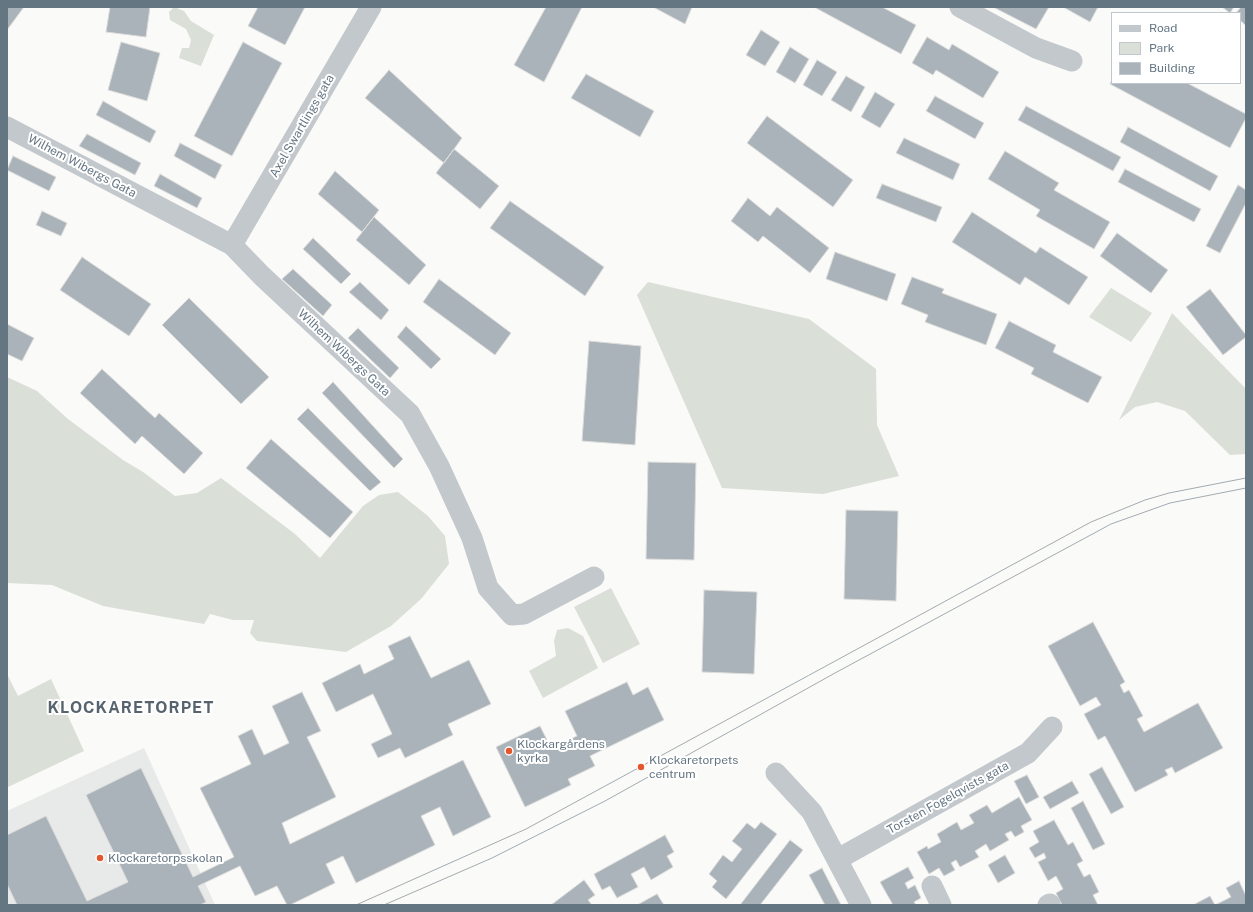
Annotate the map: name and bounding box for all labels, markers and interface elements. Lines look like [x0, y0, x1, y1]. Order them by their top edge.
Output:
legend [1111, 12, 1241, 84]
text: Road [1149, 21, 1177, 35]
text: Park [1149, 41, 1175, 55]
text: Building [1149, 61, 1195, 75]
street label: Axel Swartlings gata [267, 72, 337, 180]
street label: Wilhem Wibergs Gata [25, 131, 139, 201]
street label: Wilhem Wibergs Gata [295, 307, 393, 399]
district label: KLOCKARETORPET [48, 698, 214, 718]
place label: Klockargårdens kyrka [517, 737, 605, 765]
marker: Klockargårdens kyrka [504, 746, 514, 756]
place label: Klockaretorpets centrum [649, 753, 738, 781]
street label: Torsten Fogelqvists gata [885, 759, 1011, 837]
marker: Klockaretorpets centrum [636, 762, 646, 772]
place label: Klockaretorpsskolan [108, 851, 223, 865]
marker: Klockaretorpsskolan [95, 853, 105, 863]

